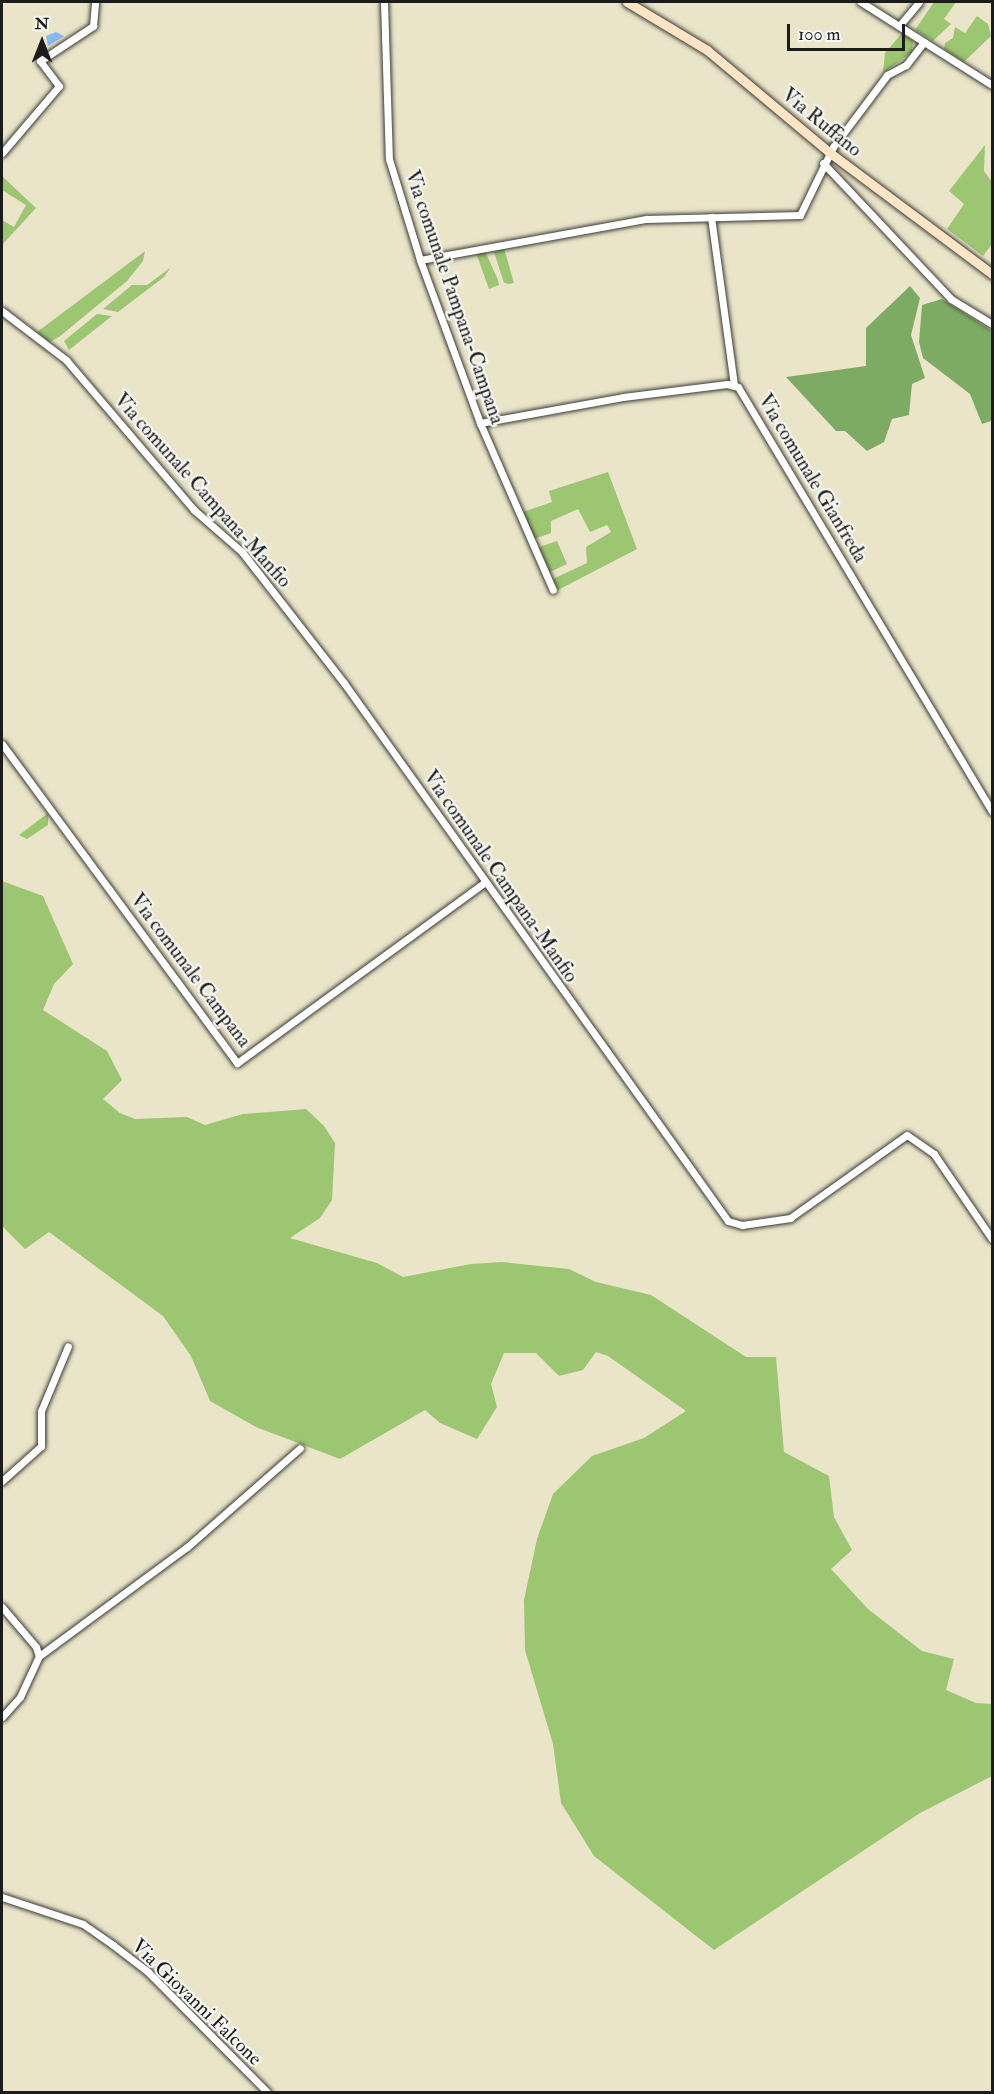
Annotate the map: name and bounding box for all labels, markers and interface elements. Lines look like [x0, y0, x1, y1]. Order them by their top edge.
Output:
north arrow [12, 12, 72, 72]
scale bar [790, 12, 908, 50]
text: N [35, 14, 49, 34]
text: 100 m [798, 23, 841, 46]
street label: Via Ruffano [777, 83, 867, 161]
street label: Via comunale Pampana-Campana [400, 167, 510, 427]
street label: Via comunale Campana-Manfio [109, 388, 297, 592]
street label: Via comunale Gianfreda [753, 389, 873, 567]
street label: Via comunale Campana-Manfio [419, 765, 583, 987]
street label: Via comunale Campana [125, 888, 257, 1052]
street label: Via Giovanni Falcone [127, 1934, 267, 2070]

